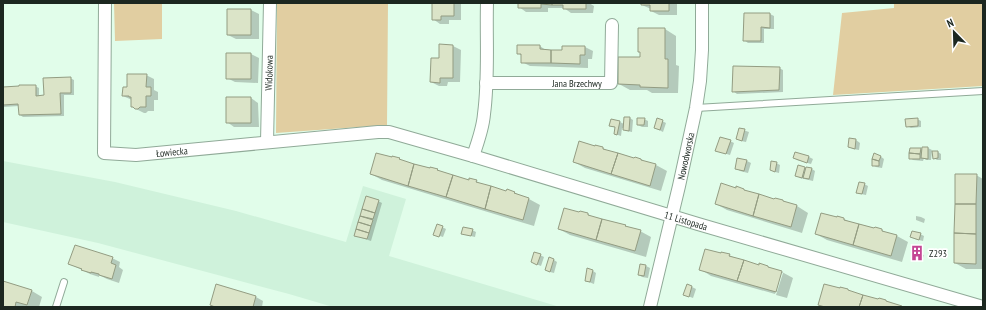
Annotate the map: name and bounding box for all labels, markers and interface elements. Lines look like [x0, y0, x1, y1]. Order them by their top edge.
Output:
north arrow [934, 12, 974, 52]
text: N [945, 15, 956, 30]
street label: Widokowa [262, 55, 275, 91]
street label: Jana Brzechwy [551, 77, 602, 90]
street label: Nowodworska [674, 131, 697, 181]
street label: Łowiecka [155, 144, 188, 160]
street label: 11 Listopada [663, 208, 709, 233]
building icon: Z293 [908, 244, 926, 262]
place label: Z293 [929, 247, 947, 260]

